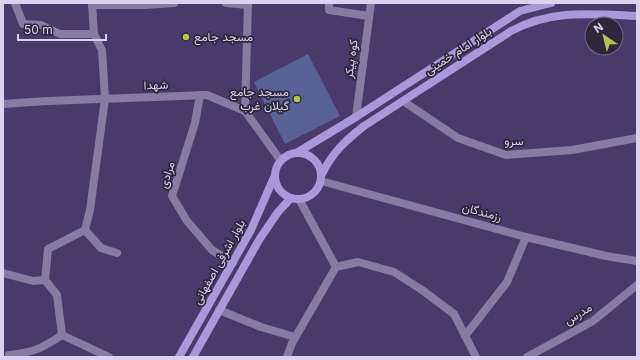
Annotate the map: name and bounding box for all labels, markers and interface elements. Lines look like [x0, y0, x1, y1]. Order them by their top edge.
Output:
scale bar [18, 16, 106, 42]
north arrow [584, 16, 624, 56]
text: N [591, 20, 606, 36]
text: 50 m [24, 22, 53, 37]
street label: بلوار امام خمینی [421, 23, 495, 79]
place label: مسجد جامع [194, 29, 253, 46]
marker: مسجد جامع [181, 32, 191, 42]
street label: کوه پیکر [340, 39, 362, 80]
street label: شهدا [143, 77, 169, 93]
place label: مسجد جامع گیلان غرب [230, 84, 289, 114]
marker: مسجد جامع گیلان غرب [292, 94, 302, 104]
street label: سرو [504, 133, 524, 149]
street label: مرادی [155, 160, 179, 190]
street label: رزمندگان [460, 199, 504, 225]
street label: بلوار اشرفی اصفهانی [189, 217, 249, 307]
street label: مدرس [561, 299, 595, 329]

